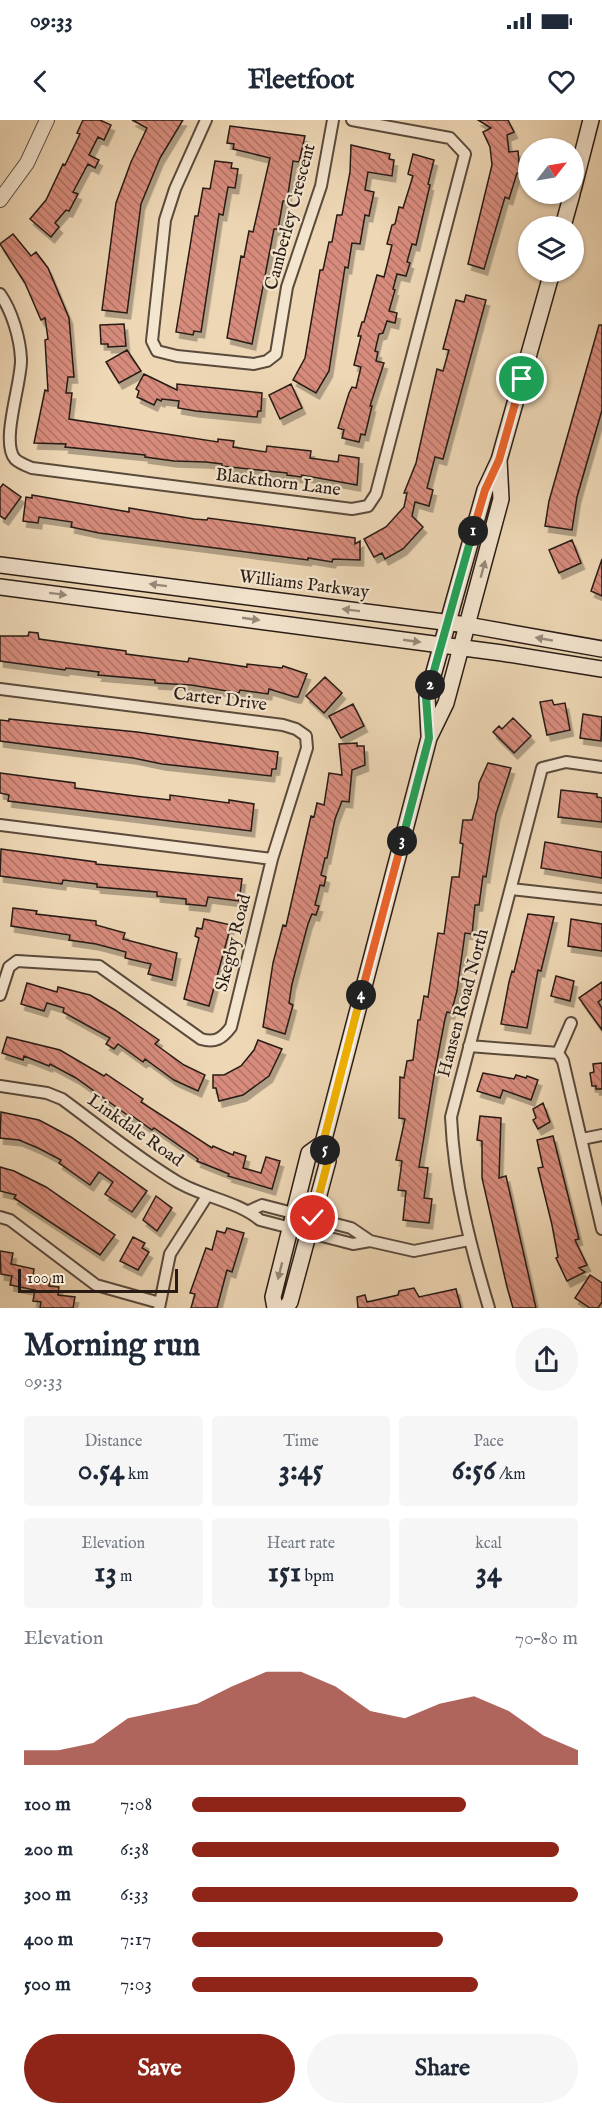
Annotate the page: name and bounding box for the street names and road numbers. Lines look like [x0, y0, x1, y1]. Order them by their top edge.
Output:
street label: Camberley Crescent [260, 141, 322, 293]
street label: Blackthorn Lane [214, 464, 342, 502]
street label: Williams Parkway [238, 566, 371, 604]
street label: Carter Drive [172, 683, 268, 717]
street label: Skegby Road [211, 891, 257, 994]
street label: Hansen Road North [433, 926, 495, 1080]
street label: Linkdale Road [83, 1090, 188, 1173]

